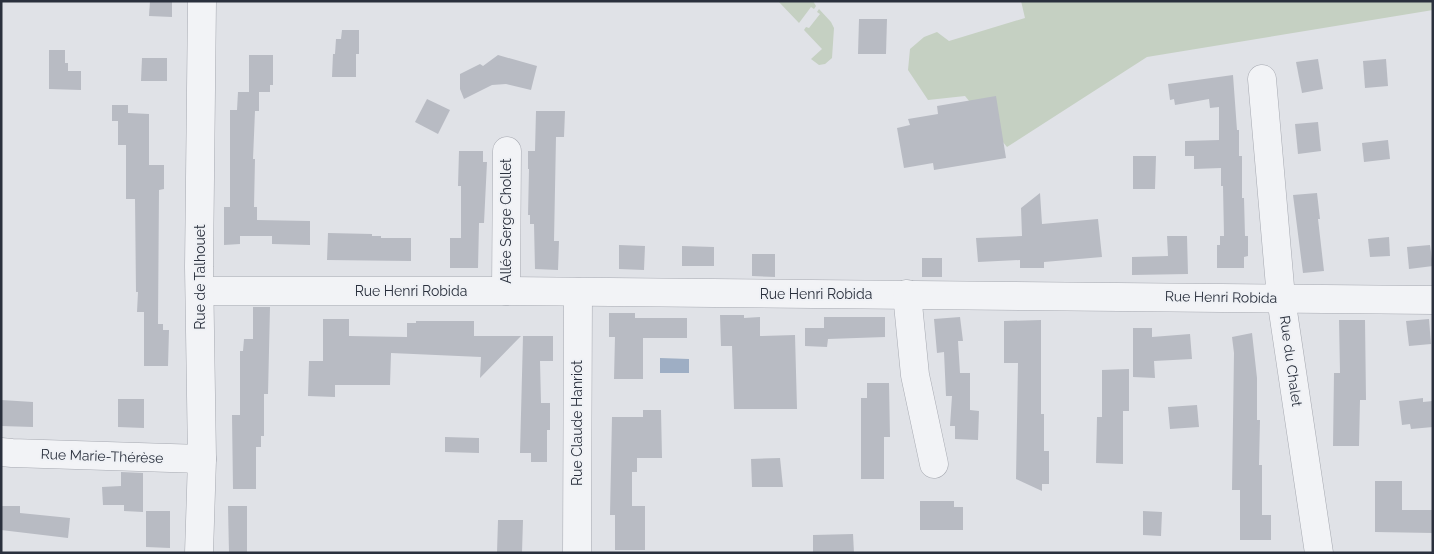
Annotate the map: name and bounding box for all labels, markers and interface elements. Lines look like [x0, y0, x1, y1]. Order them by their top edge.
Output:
street label: Allée Serge Chollet [498, 158, 514, 284]
street label: Rue de Talhouet [192, 224, 208, 330]
street label: Rue Henri Robida [355, 283, 467, 299]
street label: Rue Henri Robida [760, 286, 872, 302]
street label: Rue Henri Robida [1165, 288, 1277, 306]
street label: Rue du Chalet [1277, 314, 1305, 408]
street label: Rue Claude Hanriot [569, 360, 585, 486]
street label: Rue Marie-Thérèse [40, 446, 164, 466]

